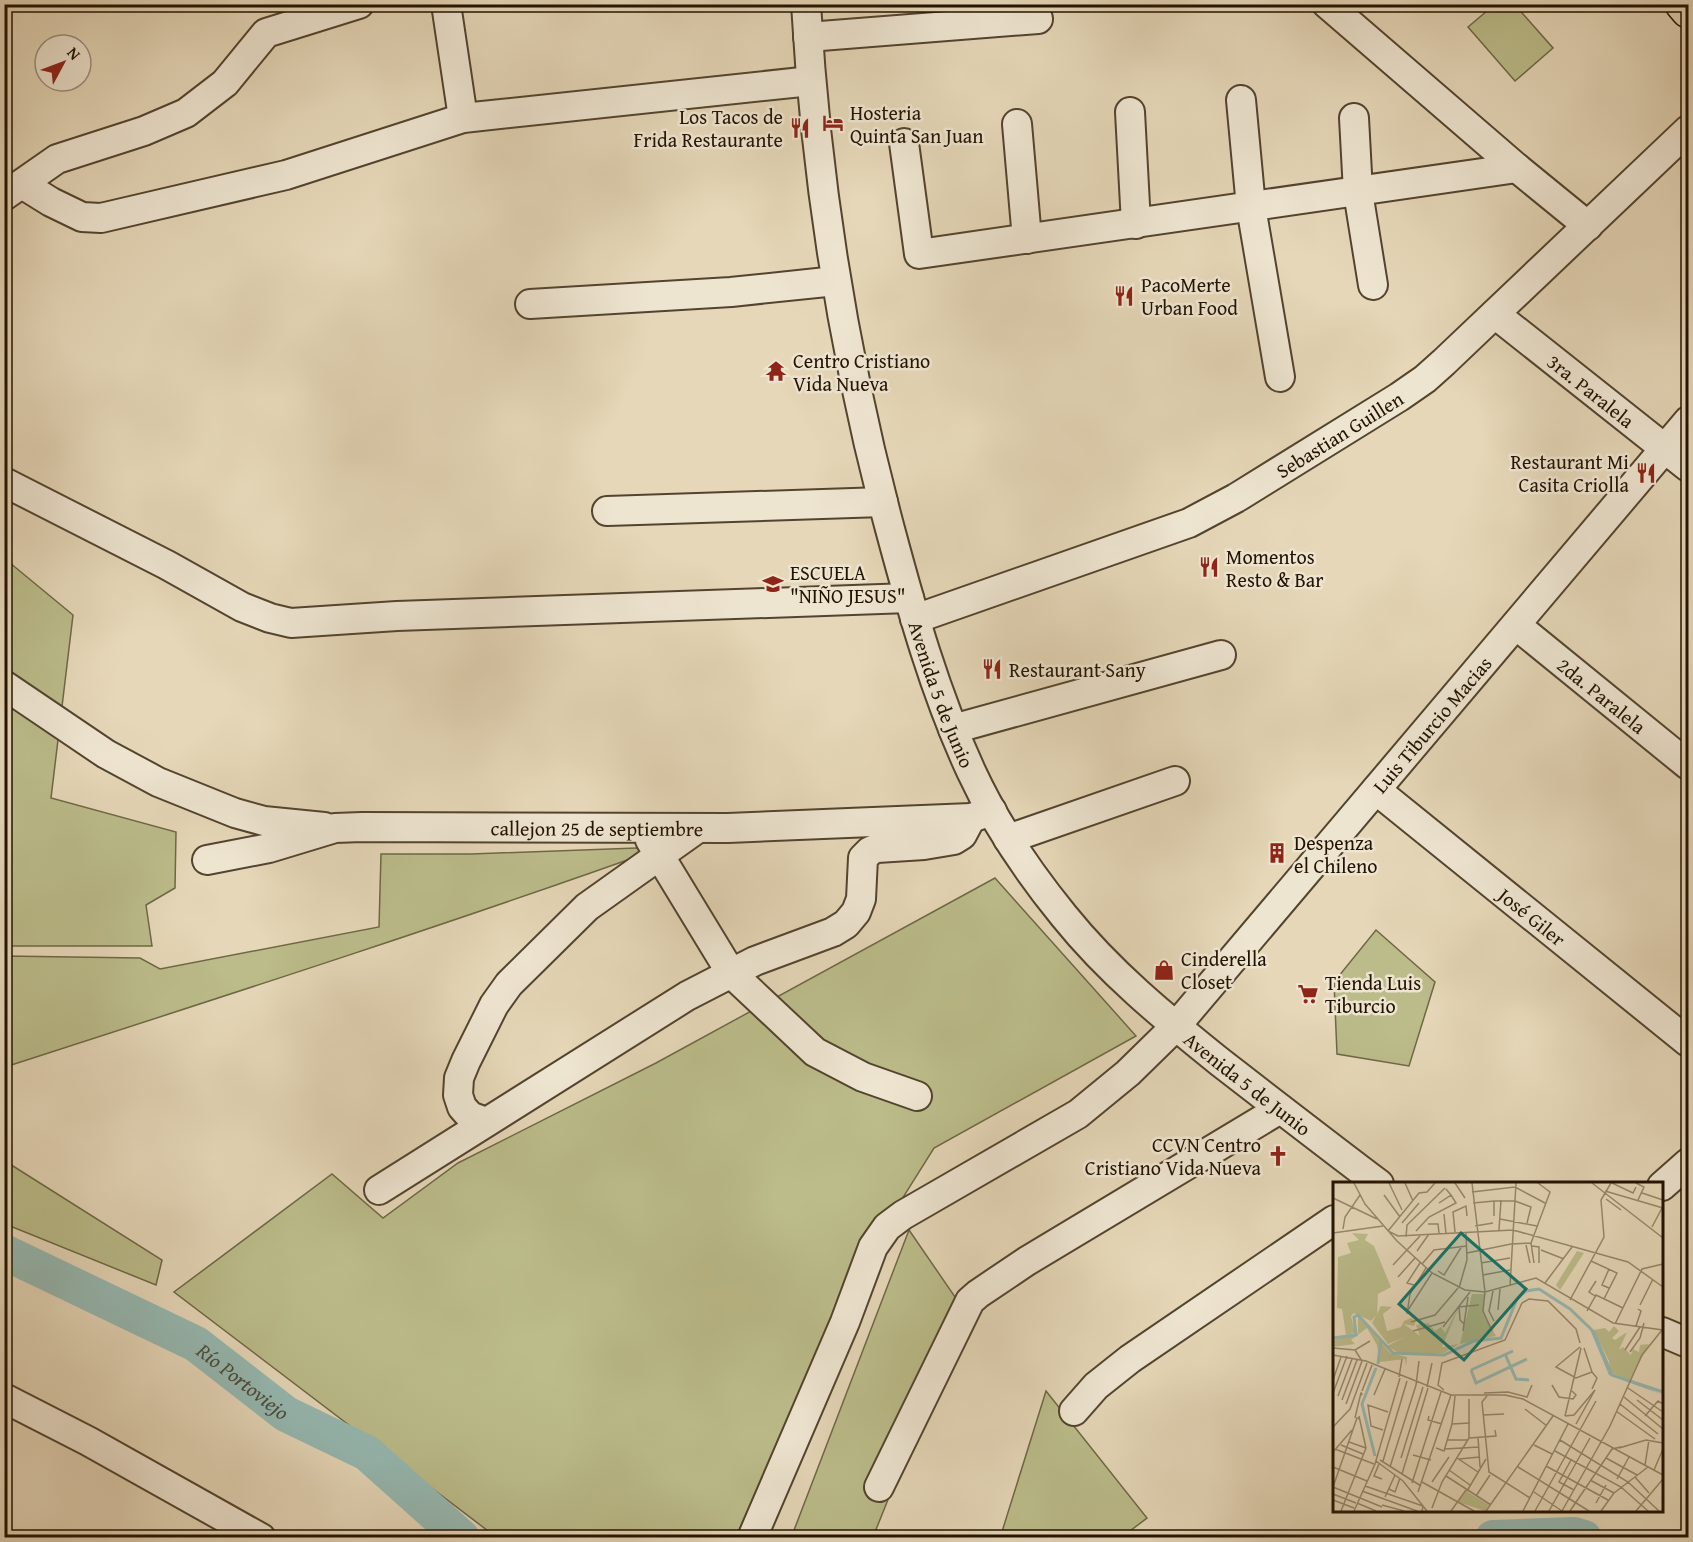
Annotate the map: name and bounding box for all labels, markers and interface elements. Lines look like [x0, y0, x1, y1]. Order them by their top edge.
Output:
north arrow [33, 33, 93, 93]
text: N [62, 41, 87, 65]
place label: Hosteria Quinta San Juan [850, 98, 983, 150]
place label: Los Tacos de Frida Restaurante [634, 102, 783, 154]
hotel icon: Hosteria Quinta San Juan [821, 111, 845, 135]
restaurant icon: Los Tacos de Frida Restaurante [788, 116, 812, 140]
place label: PacoMerte Urban Food [1141, 270, 1238, 322]
restaurant icon: PacoMerte Urban Food [1112, 284, 1136, 308]
place label: Centro Cristiano Vida Nueva [793, 346, 930, 398]
street label: 3ra. Paralela [1542, 347, 1642, 434]
temple icon: Centro Cristiano Vida Nueva [764, 359, 788, 383]
street label: Sebastian Guillen [1270, 384, 1408, 485]
place label: Restaurant Mi Casita Criolla [1511, 447, 1630, 499]
restaurant icon: Restaurant Mi Casita Criolla [1634, 461, 1658, 485]
place label: Momentos Resto & Bar [1226, 542, 1323, 594]
restaurant icon: Momentos Resto & Bar [1197, 555, 1221, 579]
place label: ESCUELA "NIÑO JESUS" [790, 558, 906, 610]
school or university icon: ESCUELA "NIÑO JESUS" [761, 572, 785, 596]
street label: Avenida 5 de Junio [902, 618, 982, 772]
street label: Luis Tiburcio Macias [1365, 649, 1498, 799]
street label: 2da. Paralela [1551, 650, 1653, 740]
place label: Restaurant Sany [1009, 655, 1146, 684]
restaurant icon: Restaurant Sany [980, 657, 1004, 681]
street label: callejon 25 de septiembre [491, 813, 703, 842]
place label: Despenza el Chileno [1294, 828, 1378, 880]
building icon: Despenza el Chileno [1265, 841, 1289, 865]
street label: José Giler [1490, 878, 1572, 952]
place label: Cinderella Closet [1181, 944, 1267, 996]
shop icon: Cinderella Closet [1152, 958, 1176, 982]
place label: Tienda Luis Tiburcio [1325, 968, 1421, 1020]
supermarket icon: Tienda Luis Tiburcio [1296, 982, 1320, 1006]
street label: Avenida 5 de Junio [1178, 1024, 1318, 1142]
place label: CCVN Centro Cristiano Vida Nueva [1085, 1130, 1262, 1182]
church icon: CCVN Centro Cristiano Vida Nueva [1266, 1144, 1290, 1168]
inset map [1333, 1182, 1663, 1512]
water label: Río Portoviejo [190, 1334, 296, 1427]

